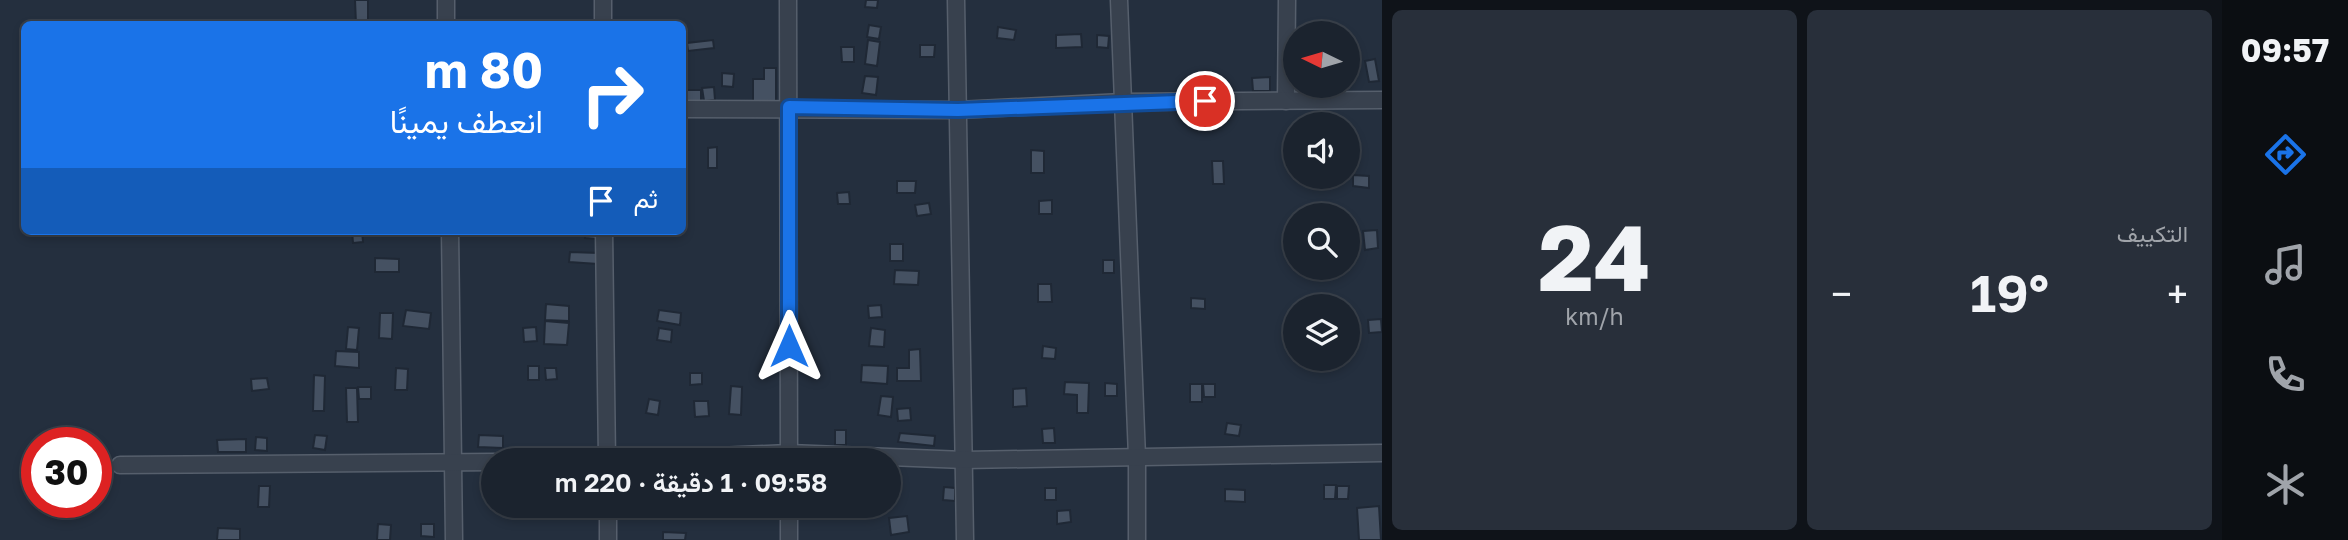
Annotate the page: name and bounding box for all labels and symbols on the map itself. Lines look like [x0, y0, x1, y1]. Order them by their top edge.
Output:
north arrow [1283, 21, 1360, 98]
pin [1175, 71, 1235, 131]
position arrow [752, 309, 826, 383]
speed limit sign: 30 [21, 427, 112, 518]

